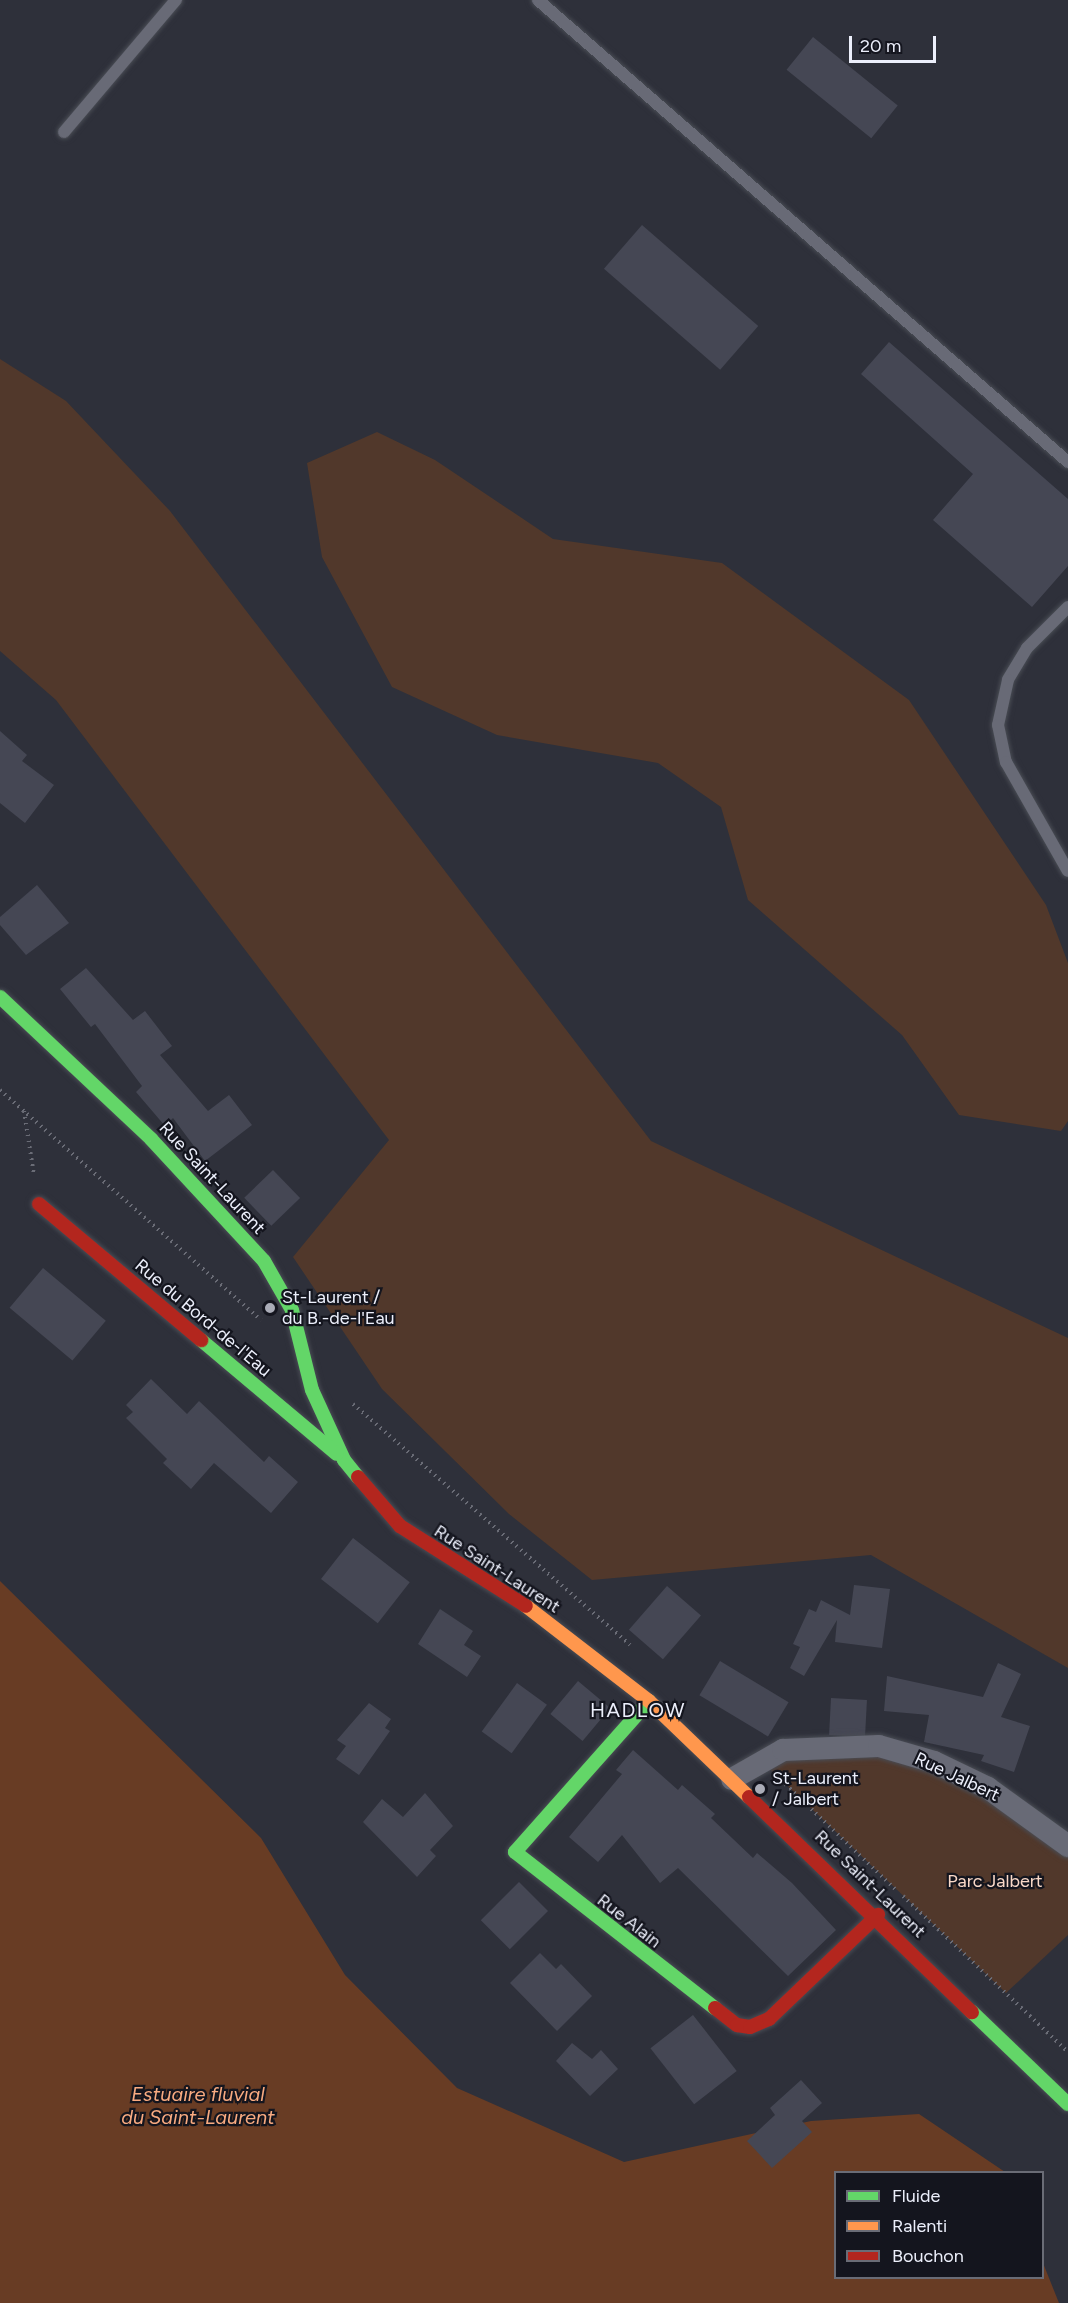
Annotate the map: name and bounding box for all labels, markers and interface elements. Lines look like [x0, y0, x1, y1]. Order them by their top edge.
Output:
scale bar [852, 24, 939, 62]
text: 20 m [860, 35, 901, 57]
street label: Rue Saint-Laurent [154, 1117, 270, 1239]
street label: Rue du Bord-de-l'Eau [130, 1255, 276, 1381]
place label: St-Laurent / du B.-de-l'Eau [282, 1287, 395, 1330]
marker: St-Laurent / du B.-de-l'Eau [263, 1301, 277, 1315]
street label: Rue Saint-Laurent [430, 1520, 564, 1618]
district label: HADLOW [590, 1698, 686, 1722]
street label: Rue Jalbert [911, 1748, 1003, 1806]
place label: St-Laurent / Jalbert [772, 1768, 859, 1810]
marker: St-Laurent / Jalbert [753, 1782, 767, 1796]
street label: Rue Saint-Laurent [810, 1826, 930, 1942]
park label: Parc Jalbert [947, 1870, 1043, 1892]
street label: Rue Alain [593, 1889, 665, 1953]
water label: Estuaire fluvial du Saint-Laurent [121, 2083, 275, 2130]
legend [834, 2171, 1044, 2279]
text: Fluide [892, 2185, 940, 2207]
text: Ralenti [892, 2215, 947, 2237]
text: Bouchon [892, 2245, 964, 2267]

